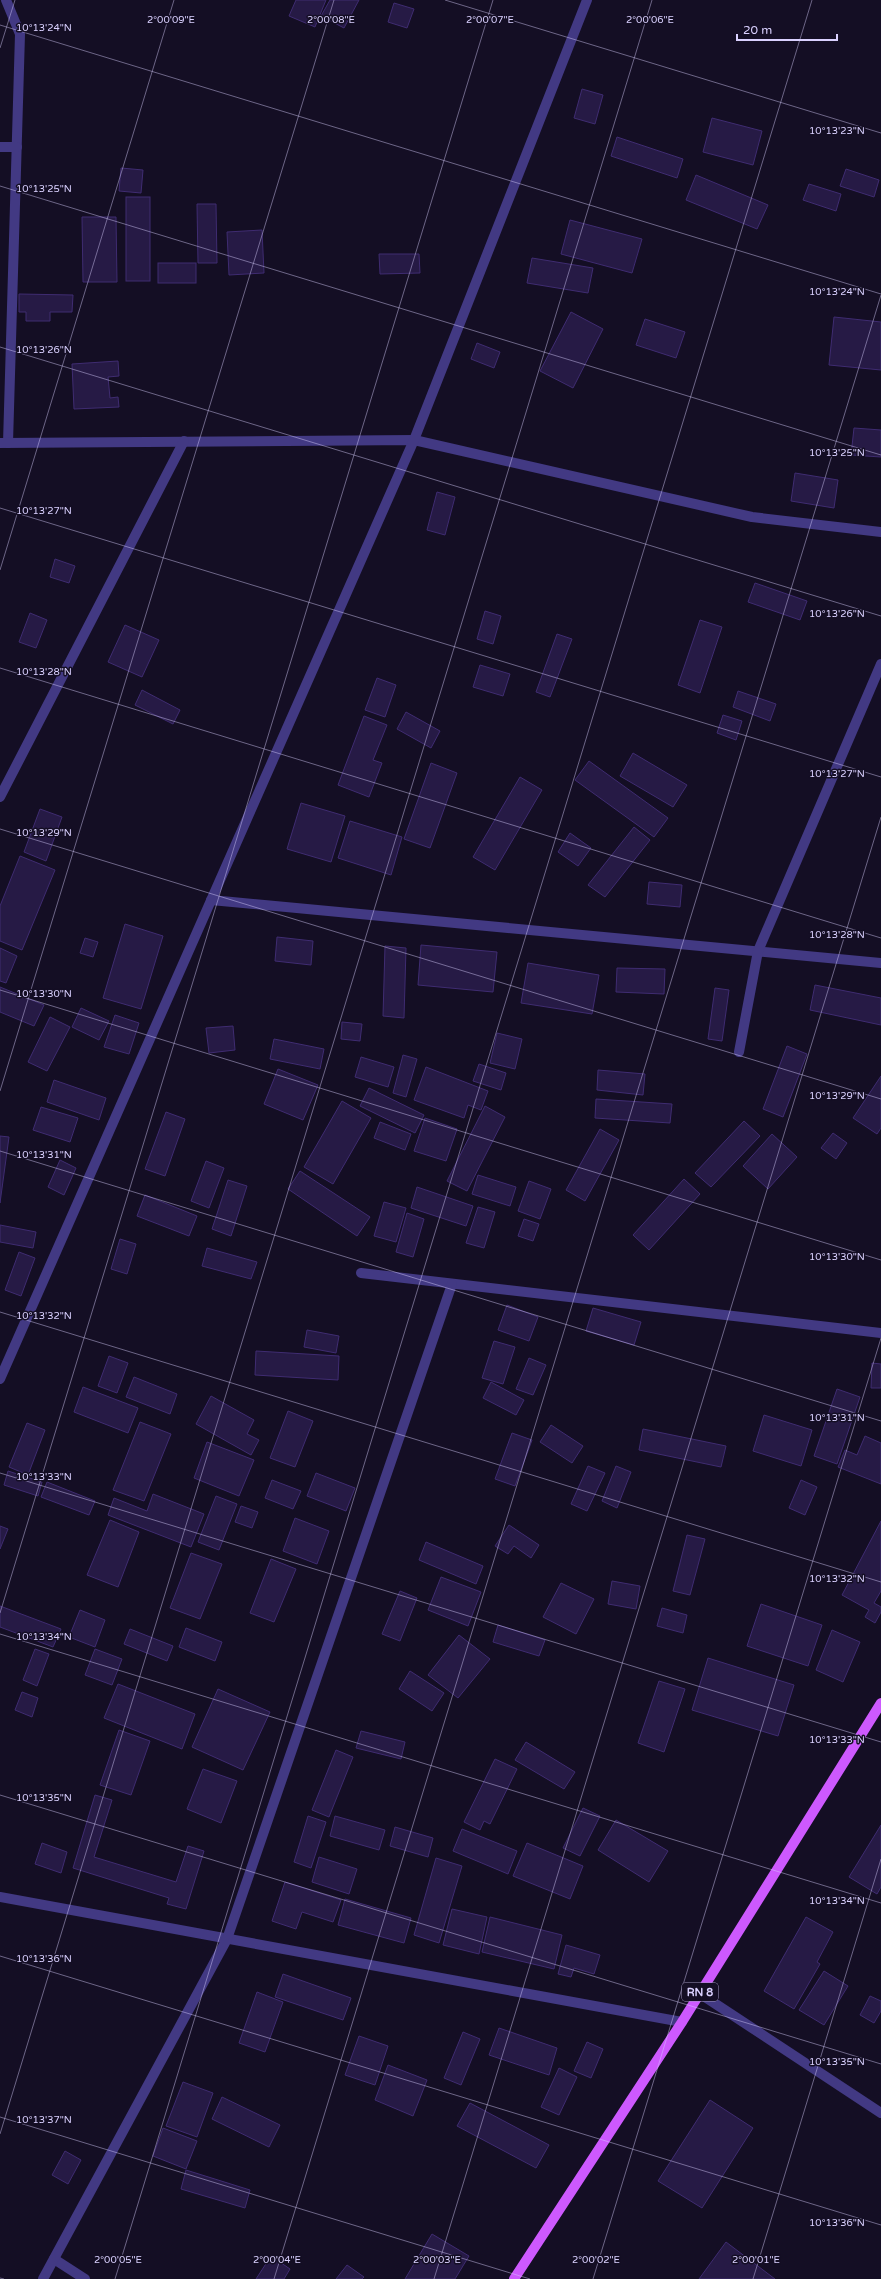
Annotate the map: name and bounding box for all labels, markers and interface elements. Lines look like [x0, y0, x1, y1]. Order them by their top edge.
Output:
text: 2°00'09"E [147, 14, 195, 26]
text: 2°00'08"E [307, 14, 355, 26]
text: 2°00'07"E [466, 14, 514, 26]
text: 2°00'06"E [626, 14, 674, 26]
scale bar [737, 16, 837, 42]
text: 10°13'24"N [16, 22, 72, 34]
text: 20 m [743, 23, 772, 37]
text: 10°13'23"N [809, 125, 865, 137]
text: 10°13'25"N [16, 183, 72, 195]
text: 10°13'24"N [809, 286, 865, 298]
text: 10°13'26"N [16, 344, 72, 356]
text: 10°13'25"N [809, 447, 865, 459]
text: 10°13'27"N [16, 505, 72, 517]
text: 10°13'26"N [809, 608, 865, 620]
text: 10°13'28"N [16, 666, 72, 678]
text: 10°13'27"N [809, 768, 865, 780]
text: 10°13'29"N [16, 827, 72, 839]
text: 10°13'28"N [809, 929, 865, 941]
text: 10°13'30"N [16, 988, 72, 1000]
text: 10°13'29"N [809, 1090, 865, 1102]
text: 10°13'31"N [16, 1149, 72, 1161]
text: 10°13'30"N [809, 1251, 865, 1263]
text: 10°13'32"N [16, 1310, 72, 1322]
text: 10°13'31"N [809, 1412, 865, 1424]
text: 10°13'33"N [16, 1471, 72, 1483]
text: 10°13'32"N [809, 1573, 865, 1585]
text: 10°13'34"N [16, 1631, 72, 1643]
text: 10°13'33"N [809, 1734, 865, 1746]
text: 10°13'35"N [16, 1792, 72, 1804]
text: 10°13'34"N [809, 1895, 865, 1907]
text: 10°13'36"N [16, 1953, 72, 1965]
road number: RN 8 [682, 1983, 718, 2001]
text: 10°13'35"N [809, 2056, 865, 2068]
text: 10°13'37"N [16, 2114, 72, 2126]
text: 10°13'36"N [809, 2217, 865, 2229]
text: 2°00'05"E [94, 2254, 142, 2266]
text: 2°00'04"E [253, 2254, 301, 2266]
text: 2°00'03"E [413, 2254, 461, 2266]
text: 2°00'02"E [572, 2254, 620, 2266]
text: 2°00'01"E [732, 2254, 780, 2266]

